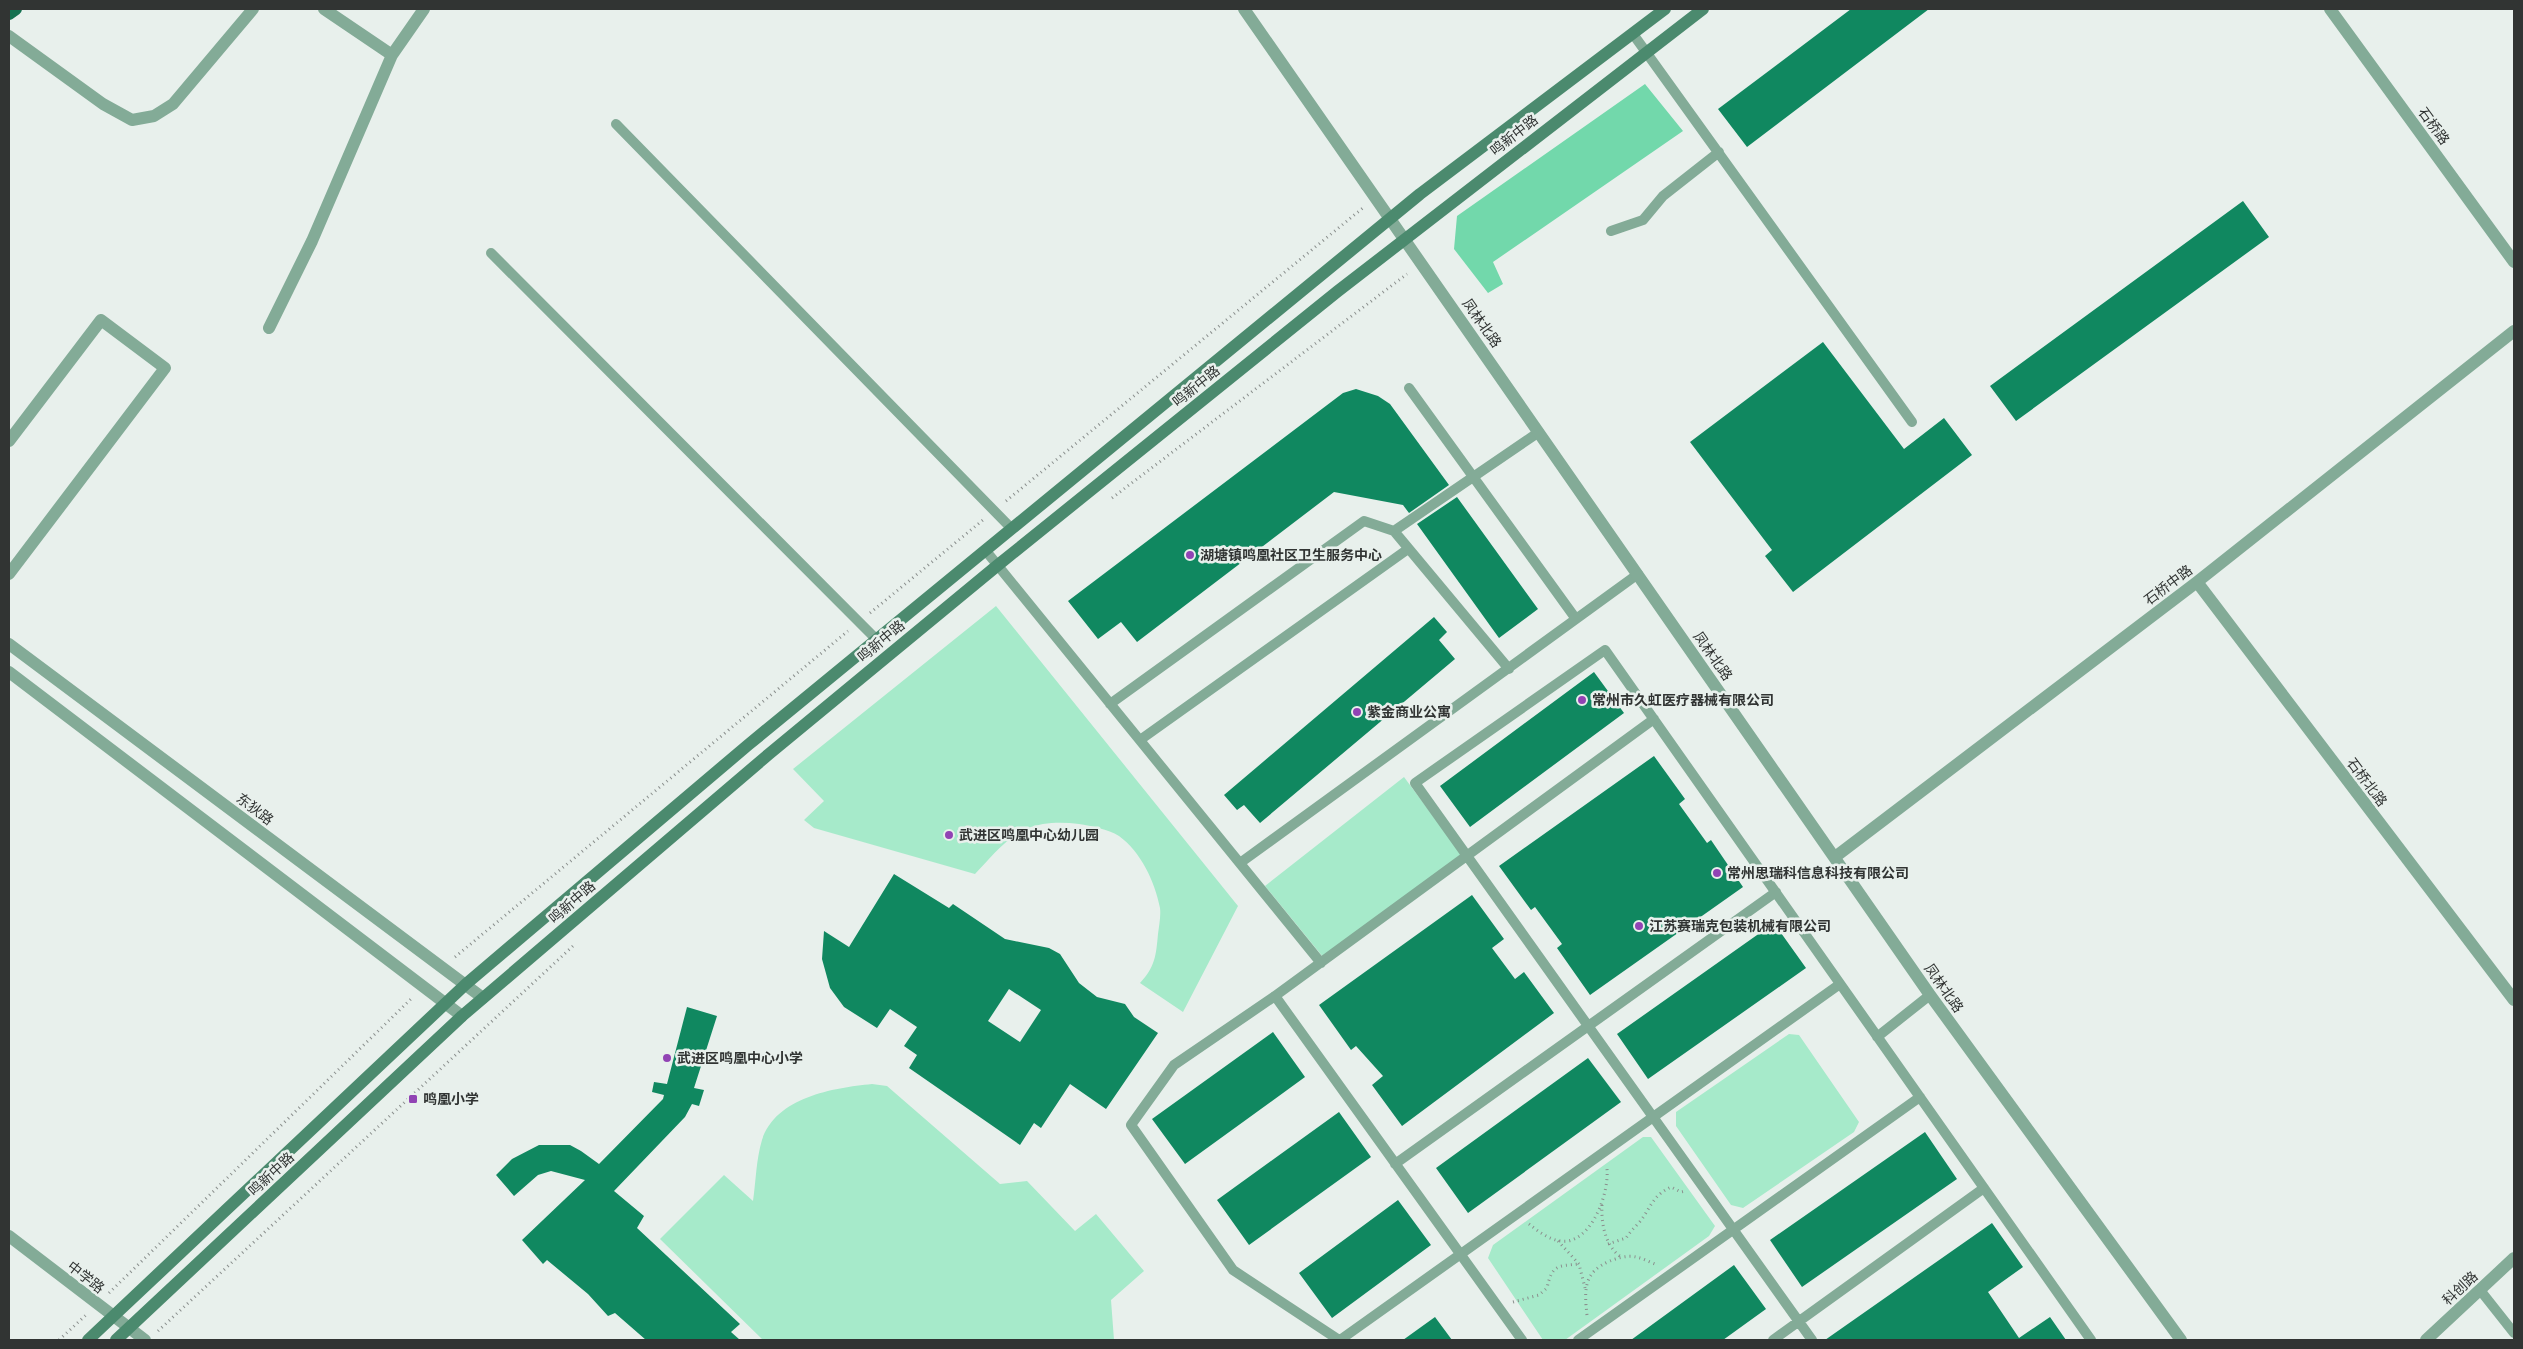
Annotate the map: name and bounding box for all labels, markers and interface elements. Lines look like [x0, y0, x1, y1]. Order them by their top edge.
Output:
street label: 石桥路 [2414, 104, 2453, 148]
street label: 鸣新中路 [1487, 111, 1542, 159]
street label: 凤林北路 [1459, 295, 1505, 351]
street label: 鸣新中路 [1169, 362, 1223, 411]
place label: 湖塘镇鸣凰社区卫生服务中心 [1200, 547, 1382, 564]
marker: 湖塘镇鸣凰社区卫生服务中心 [1184, 549, 1196, 561]
street label: 石桥中路 [2141, 562, 2196, 609]
street label: 鸣新中路 [854, 617, 908, 666]
street label: 凤林北路 [1690, 628, 1736, 684]
place label: 常州市久虹医疗器械有限公司 [1592, 692, 1774, 709]
marker: 常州市久虹医疗器械有限公司 [1576, 694, 1588, 706]
place label: 紫金商业公寓 [1367, 704, 1451, 721]
marker: 紫金商业公寓 [1351, 706, 1363, 718]
street label: 石桥北路 [2343, 755, 2390, 810]
street label: 东狄路 [233, 790, 277, 829]
place label: 武进区鸣凰中心幼儿园 [959, 827, 1099, 844]
marker: 武进区鸣凰中心幼儿园 [943, 829, 955, 841]
place label: 常州思瑞科信息科技有限公司 [1727, 865, 1909, 882]
marker: 常州思瑞科信息科技有限公司 [1711, 867, 1723, 879]
street label: 鸣新中路 [546, 878, 599, 927]
place label: 江苏赛瑞克包装机械有限公司 [1649, 918, 1831, 935]
marker: 江苏赛瑞克包装机械有限公司 [1633, 920, 1645, 932]
street label: 凤林北路 [1921, 960, 1967, 1016]
place label: 武进区鸣凰中心小学 [677, 1050, 803, 1067]
marker: 武进区鸣凰中心小学 [661, 1052, 673, 1064]
place label: 鸣凰小学 [423, 1091, 479, 1108]
marker: 鸣凰小学 [407, 1093, 419, 1105]
street label: 鸣新中路 [245, 1149, 298, 1200]
street label: 中学路 [64, 1258, 107, 1297]
street label: 科创路 [2439, 1268, 2481, 1309]

